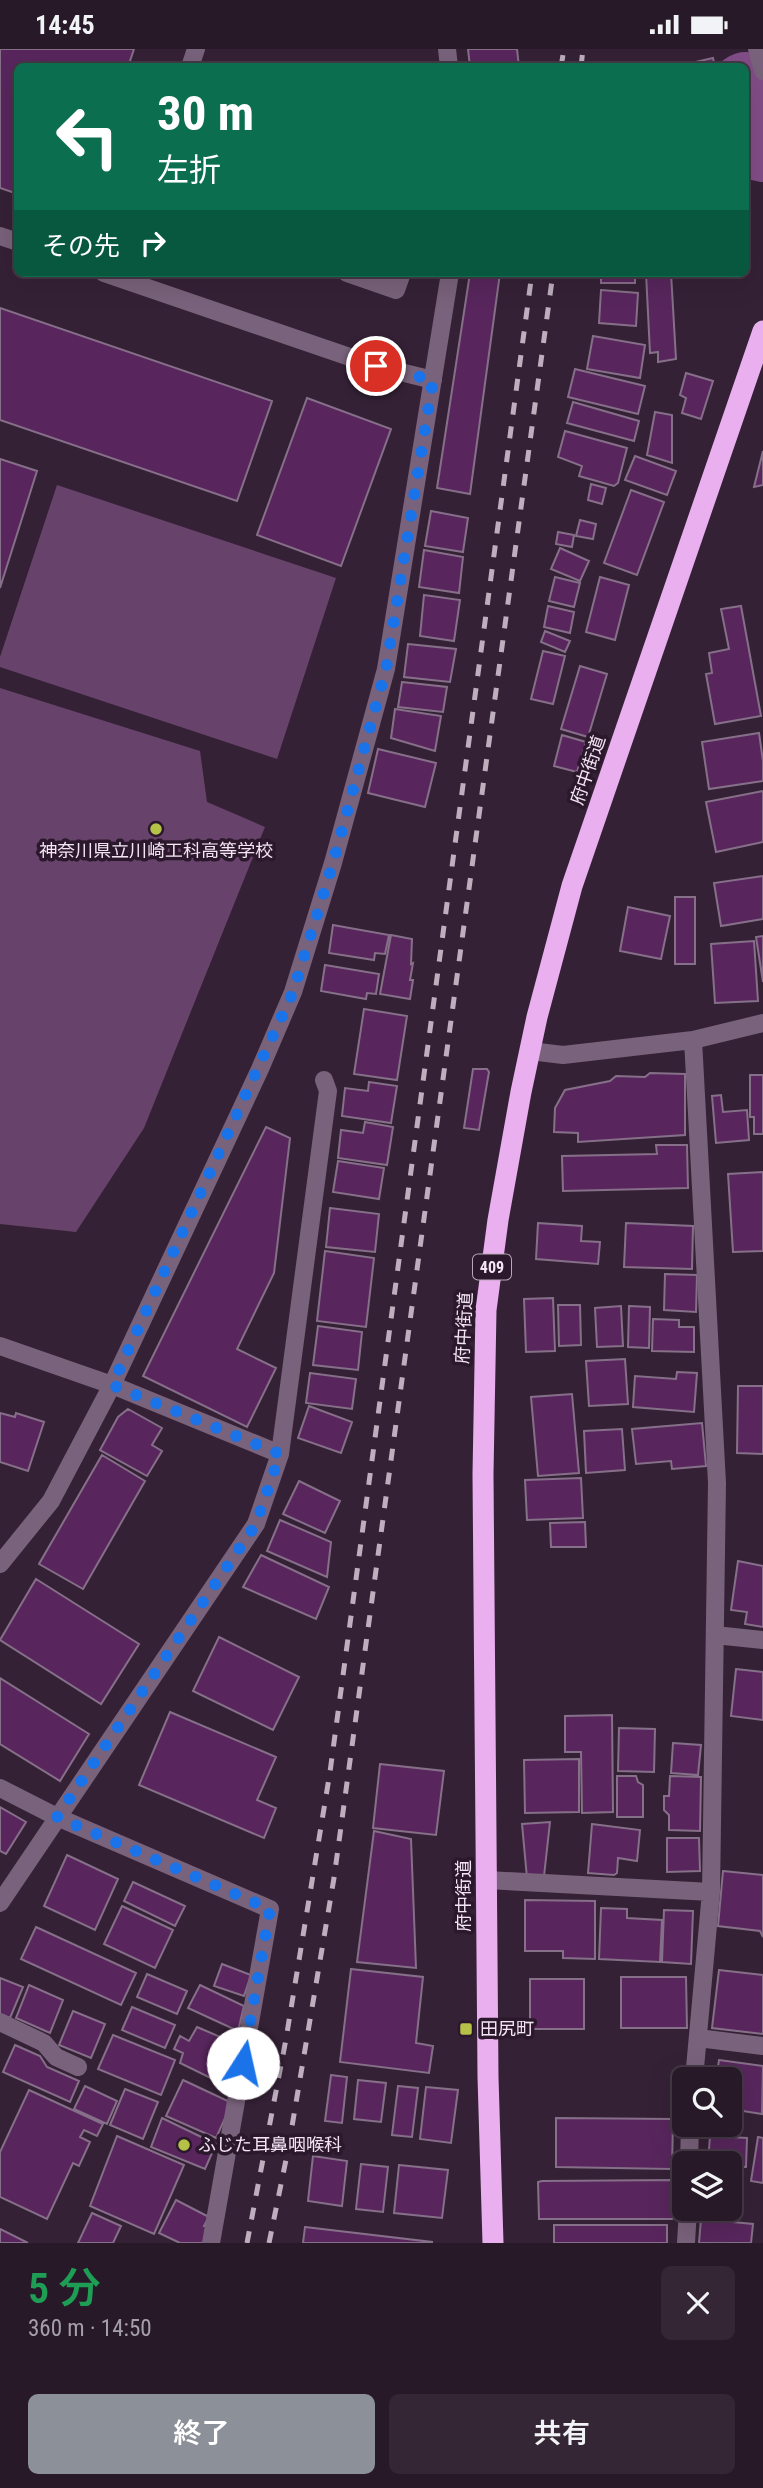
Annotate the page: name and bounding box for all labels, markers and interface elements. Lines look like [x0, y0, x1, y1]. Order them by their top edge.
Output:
text: 14:45 [35, 10, 95, 40]
text: 30 m [157, 85, 254, 142]
icon: left [42, 91, 133, 182]
text: 左折 [157, 151, 221, 189]
icon: right [134, 224, 172, 262]
text: その先 [42, 231, 120, 261]
pin [346, 336, 406, 396]
icon: arrive [357, 347, 395, 385]
street label: 府中街道 [566, 732, 609, 807]
marker: 神奈川県立川崎工科高等学校 [148, 821, 164, 837]
place label: 神奈川県立川崎工科高等学校 [39, 840, 273, 861]
road number: 409 [473, 1255, 511, 1279]
street label: 府中街道 [451, 1291, 476, 1364]
street label: 府中街道 [453, 1860, 474, 1932]
place label: 田尻町 [480, 2018, 534, 2039]
marker: 田尻町 [458, 2021, 474, 2037]
position arrow [206, 2026, 280, 2100]
map controls [672, 2067, 742, 2221]
button: search [672, 2067, 742, 2137]
place label: ふじた耳鼻咽喉科 [198, 2134, 342, 2155]
marker: ふじた耳鼻咽喉科 [176, 2137, 192, 2153]
button: layers [672, 2151, 742, 2221]
text: 5 分 [28, 2264, 101, 2313]
button: close [661, 2266, 735, 2340]
text: 360 m · 14:50 [28, 2315, 152, 2342]
button: 終了 [28, 2394, 375, 2474]
button: 共有 [389, 2394, 735, 2474]

